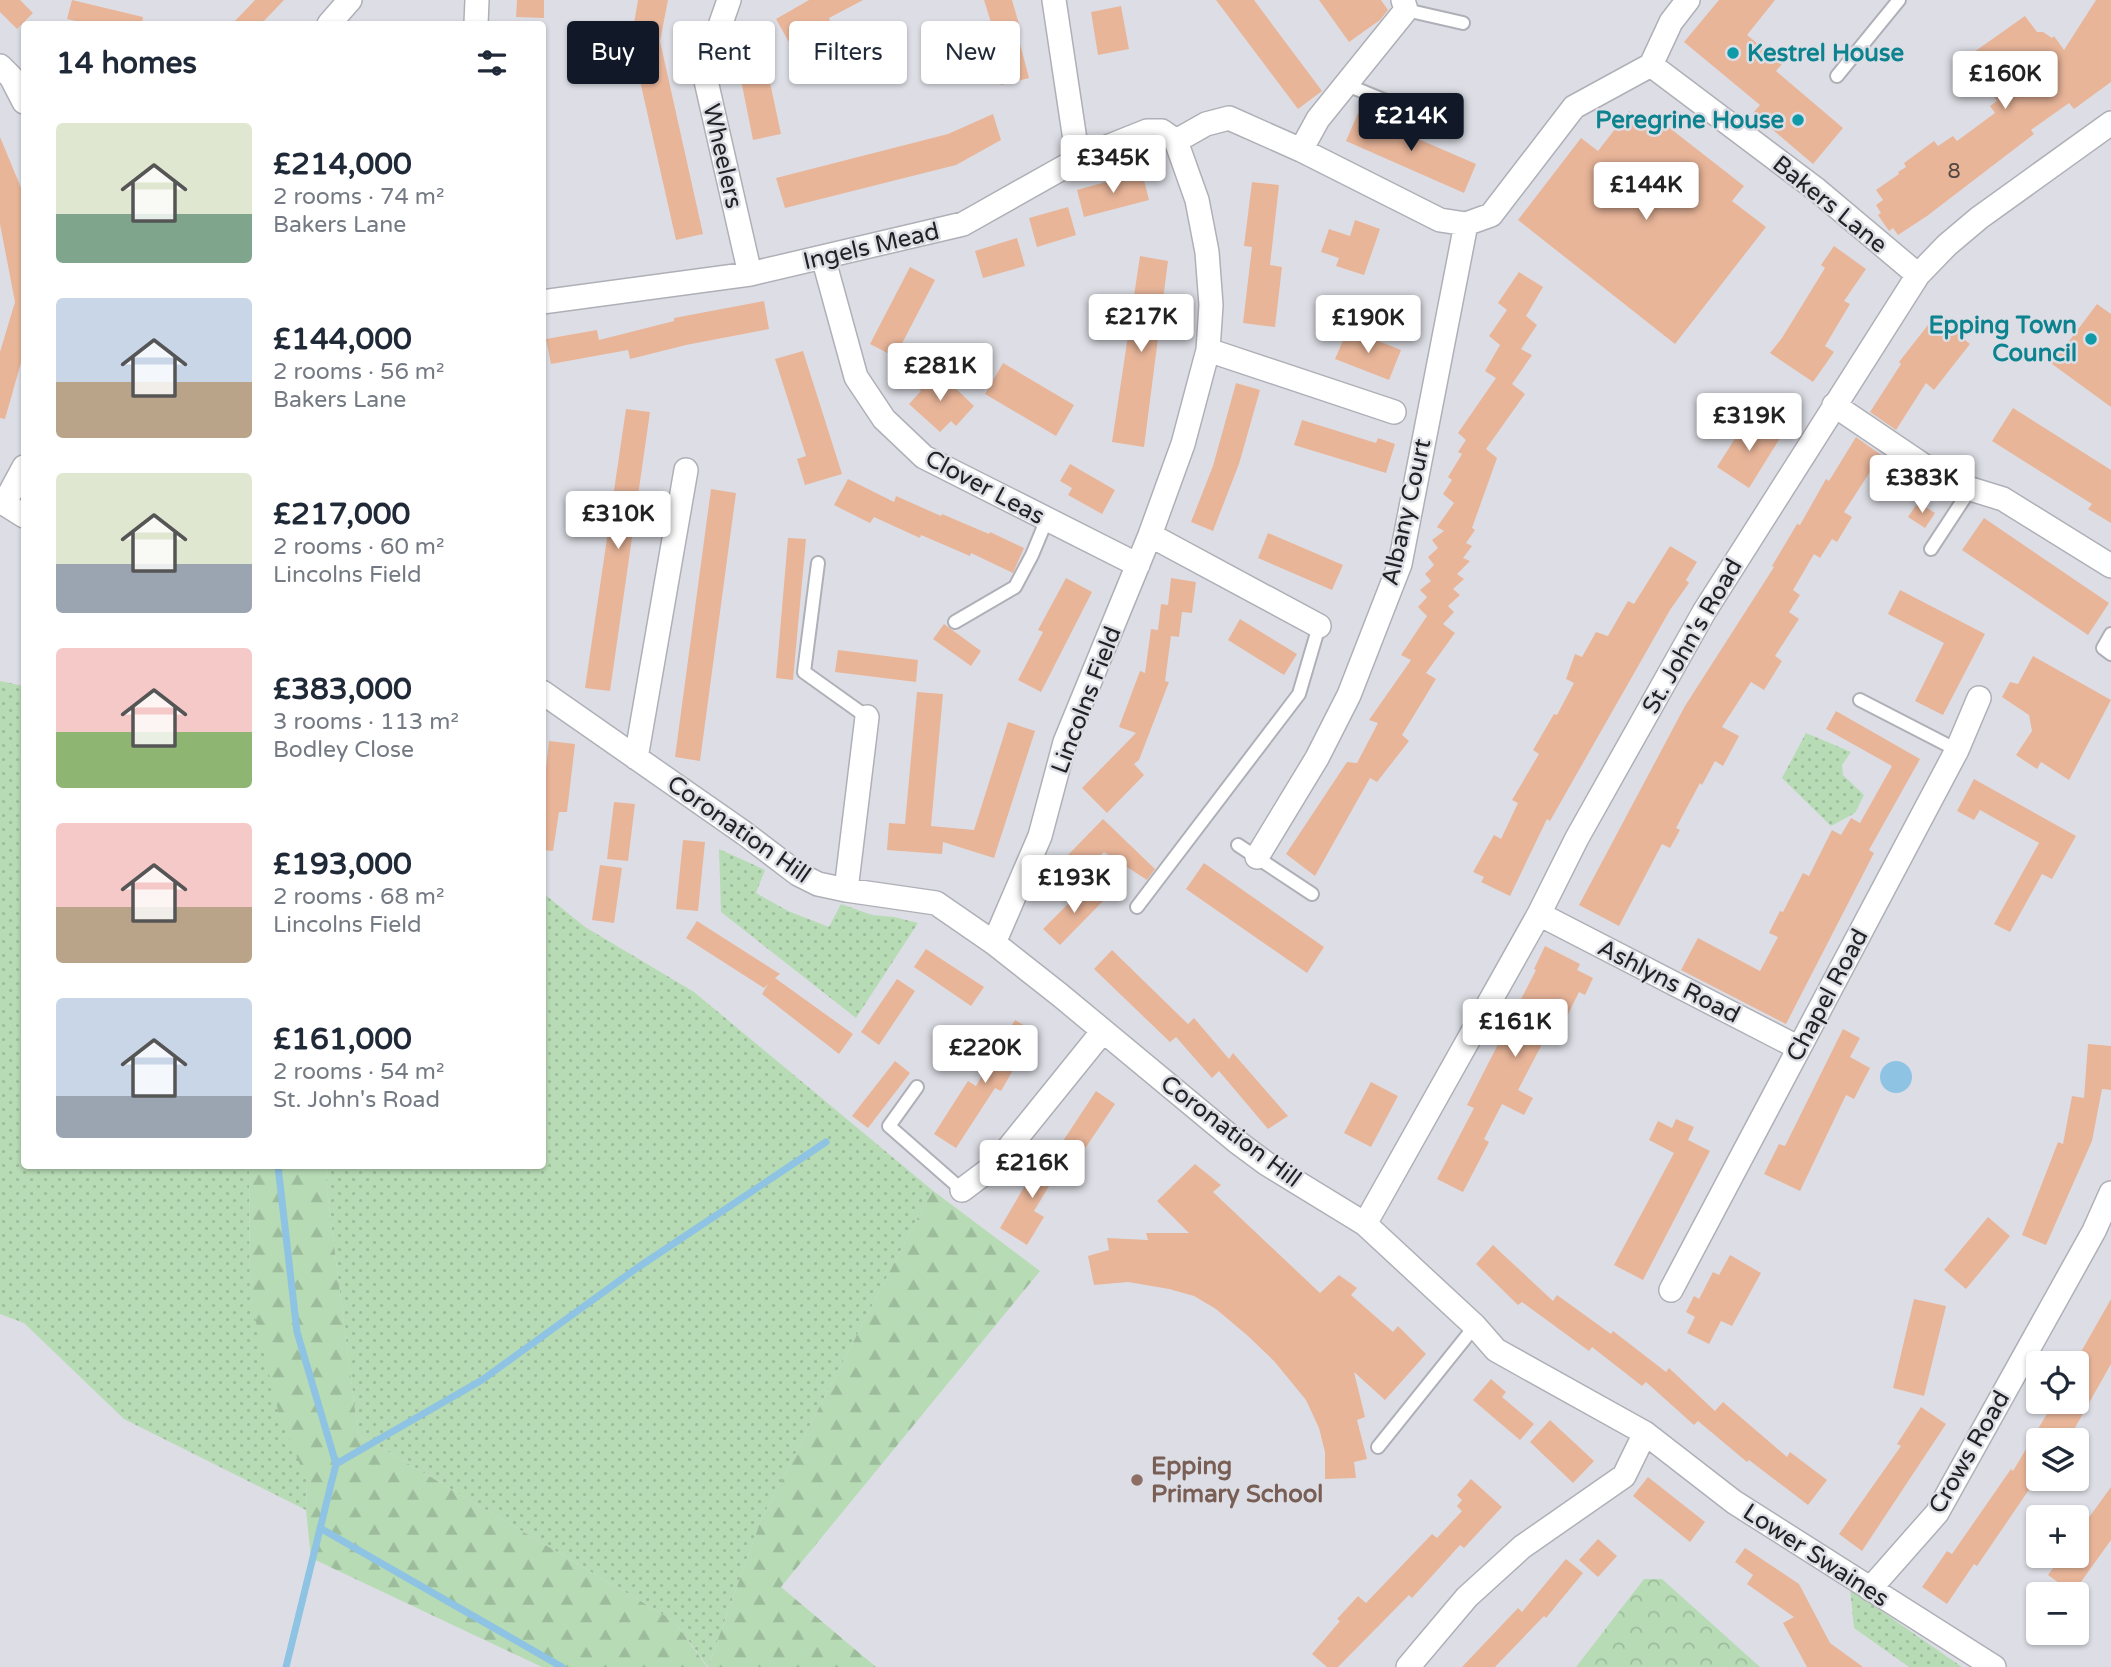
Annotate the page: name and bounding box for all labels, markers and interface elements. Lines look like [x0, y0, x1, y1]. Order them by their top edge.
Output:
chip: Buy [567, 21, 659, 84]
chip: Rent [673, 21, 775, 84]
chip: Filters [789, 21, 907, 84]
chip: New [921, 21, 1020, 84]
place label: Kestrel House [1747, 39, 1904, 68]
icon: filters [473, 44, 511, 82]
text: 14 homes [56, 45, 197, 82]
marker: Kestrel House [1725, 45, 1741, 61]
pin: £160K [1956, 52, 2054, 111]
text: £160K [1969, 60, 2041, 88]
pin: £214K [1362, 94, 1460, 153]
street label: Wheelers [696, 101, 749, 211]
text: £214K [1375, 102, 1447, 130]
place label: Peregrine House [1595, 106, 1784, 135]
marker: Peregrine House [1790, 112, 1806, 128]
pin: £345K [1064, 136, 1162, 195]
text: £345K [1077, 144, 1149, 172]
text: £214,000 [273, 146, 412, 183]
street label: Bakers Lane [1767, 149, 1893, 259]
icon: home [112, 151, 196, 235]
house number: 8 [1947, 159, 1961, 184]
pin: £144K [1597, 162, 1695, 222]
text: £144K [1610, 171, 1682, 199]
text: 2 rooms · 74 m² [273, 183, 444, 211]
text: Bakers Lane [273, 211, 406, 239]
street label: Ingels Mead [800, 217, 942, 276]
pin: £217K [1092, 294, 1190, 354]
pin: £190K [1319, 296, 1417, 355]
text: £217K [1105, 303, 1177, 331]
text: £190K [1332, 304, 1404, 332]
place label: Epping Town Council [1928, 311, 2077, 368]
text: £144,000 [273, 321, 412, 358]
icon: home [112, 326, 196, 410]
marker: Epping Town Council [2083, 331, 2099, 347]
pin: £281K [891, 344, 989, 403]
text: £281K [904, 352, 976, 380]
text: 2 rooms · 56 m² [273, 358, 444, 386]
text: Bakers Lane [273, 386, 406, 414]
pin: £319K [1700, 393, 1798, 453]
text: £319K [1713, 402, 1785, 430]
street label: Albany Court [1376, 436, 1437, 588]
street label: Clover Leas [920, 444, 1049, 531]
pin: £383K [1873, 456, 1971, 515]
text: £383K [1886, 464, 1958, 492]
pin: £310K [569, 491, 667, 551]
text: £217,000 [273, 496, 410, 533]
text: £310K [582, 500, 654, 528]
icon: home [112, 501, 196, 585]
text: 2 rooms · 60 m² [273, 533, 444, 561]
street label: St. John's Road [1636, 554, 1749, 719]
text: Lincolns Field [273, 561, 422, 589]
street label: Lincolns Field [1045, 623, 1128, 778]
text: £383,000 [273, 671, 412, 708]
icon: home [112, 676, 196, 760]
text: 3 rooms · 113 m² [273, 708, 459, 736]
text: Bodley Close [273, 736, 414, 764]
street label: Coronation Hill [661, 769, 816, 890]
text: £193,000 [273, 846, 412, 883]
icon: home [112, 851, 196, 935]
pin: £193K [1025, 856, 1123, 915]
text: £193K [1038, 864, 1110, 892]
text: 2 rooms · 68 m² [273, 883, 444, 911]
text: Lincolns Field [273, 911, 422, 939]
street label: Chapel Road [1780, 924, 1875, 1067]
street label: Ashlyns Road [1593, 933, 1745, 1030]
pin: £161K [1466, 1000, 1564, 1059]
text: £161K [1479, 1008, 1551, 1036]
text: £161,000 [273, 1021, 412, 1058]
icon: home [112, 1026, 196, 1110]
pin: £220K [936, 1026, 1034, 1085]
text: £220K [949, 1034, 1021, 1062]
text: 2 rooms · 54 m² [273, 1058, 444, 1086]
street label: Coronation Hill [1155, 1069, 1307, 1194]
text: St. John's Road [273, 1086, 440, 1114]
pin: £216K [983, 1140, 1081, 1200]
text: £216K [996, 1149, 1068, 1177]
map controls [2026, 1351, 2089, 1645]
button: locate [2026, 1351, 2089, 1414]
street label: Crows Road [1923, 1386, 2016, 1519]
button: layers [2026, 1428, 2089, 1491]
place label: Epping Primary School [1151, 1452, 1323, 1509]
marker: Epping Primary School [1129, 1472, 1145, 1488]
street label: Lower Swaines [1737, 1497, 1894, 1613]
button: + [2026, 1505, 2089, 1568]
button: − [2026, 1582, 2089, 1645]

